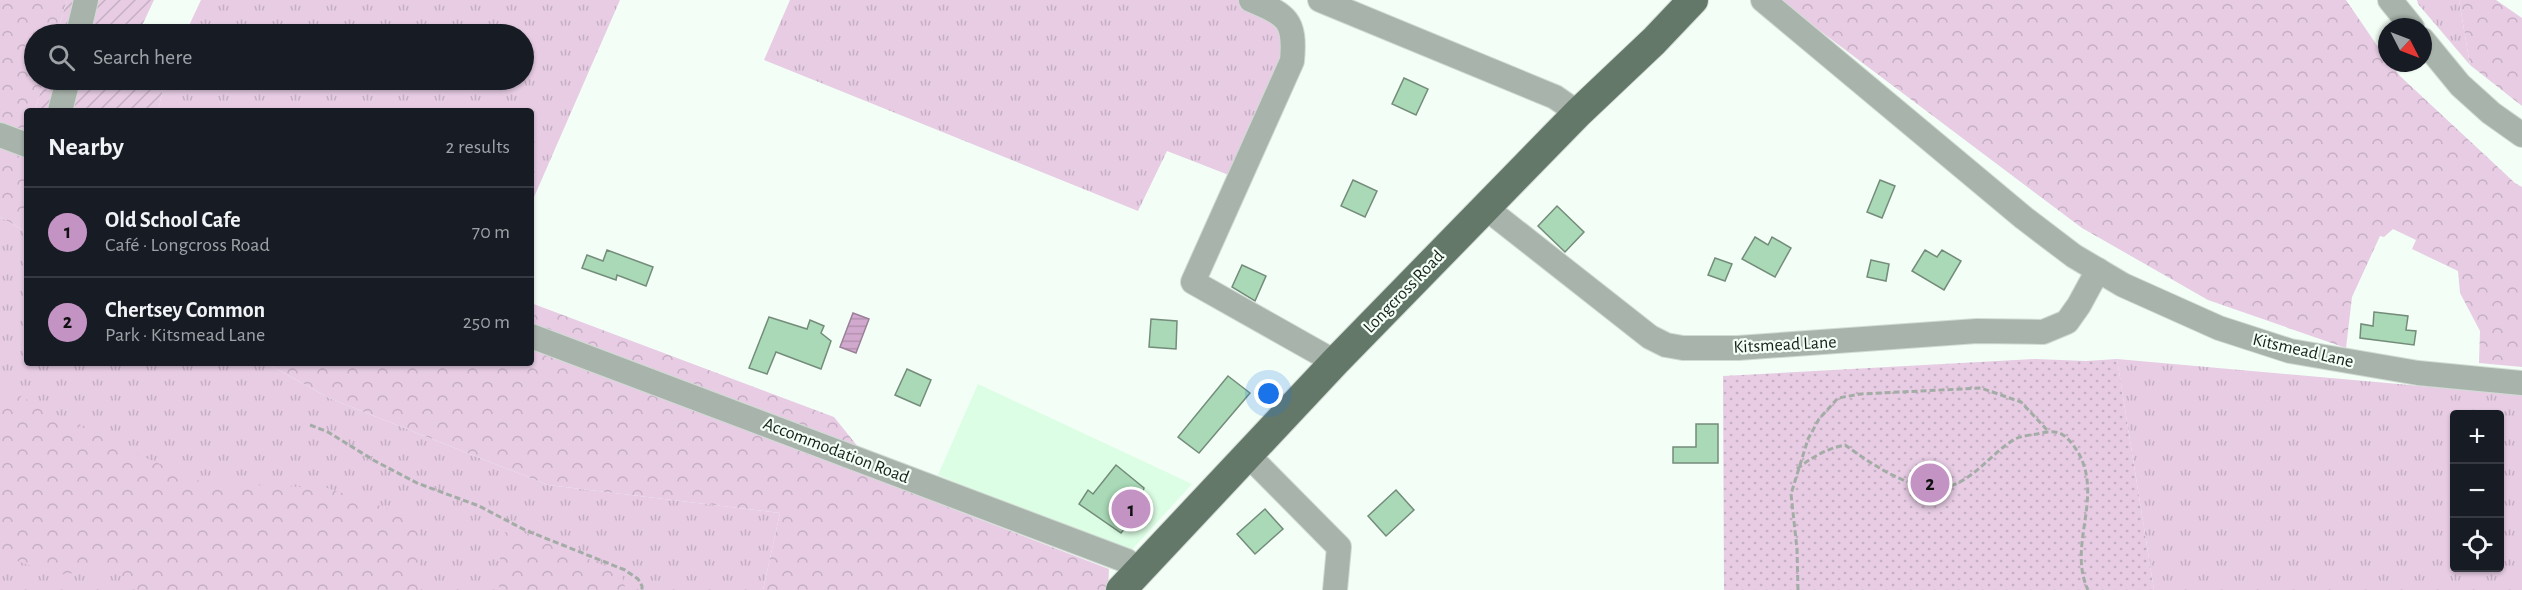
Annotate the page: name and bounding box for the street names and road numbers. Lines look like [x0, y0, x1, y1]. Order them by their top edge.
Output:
street label: Longcross Road [1360, 247, 1448, 337]
street label: Kitsmead Lane [2251, 331, 2355, 371]
street label: Kitsmead Lane [1733, 333, 1837, 357]
street label: Accommodation Road [761, 415, 911, 487]

